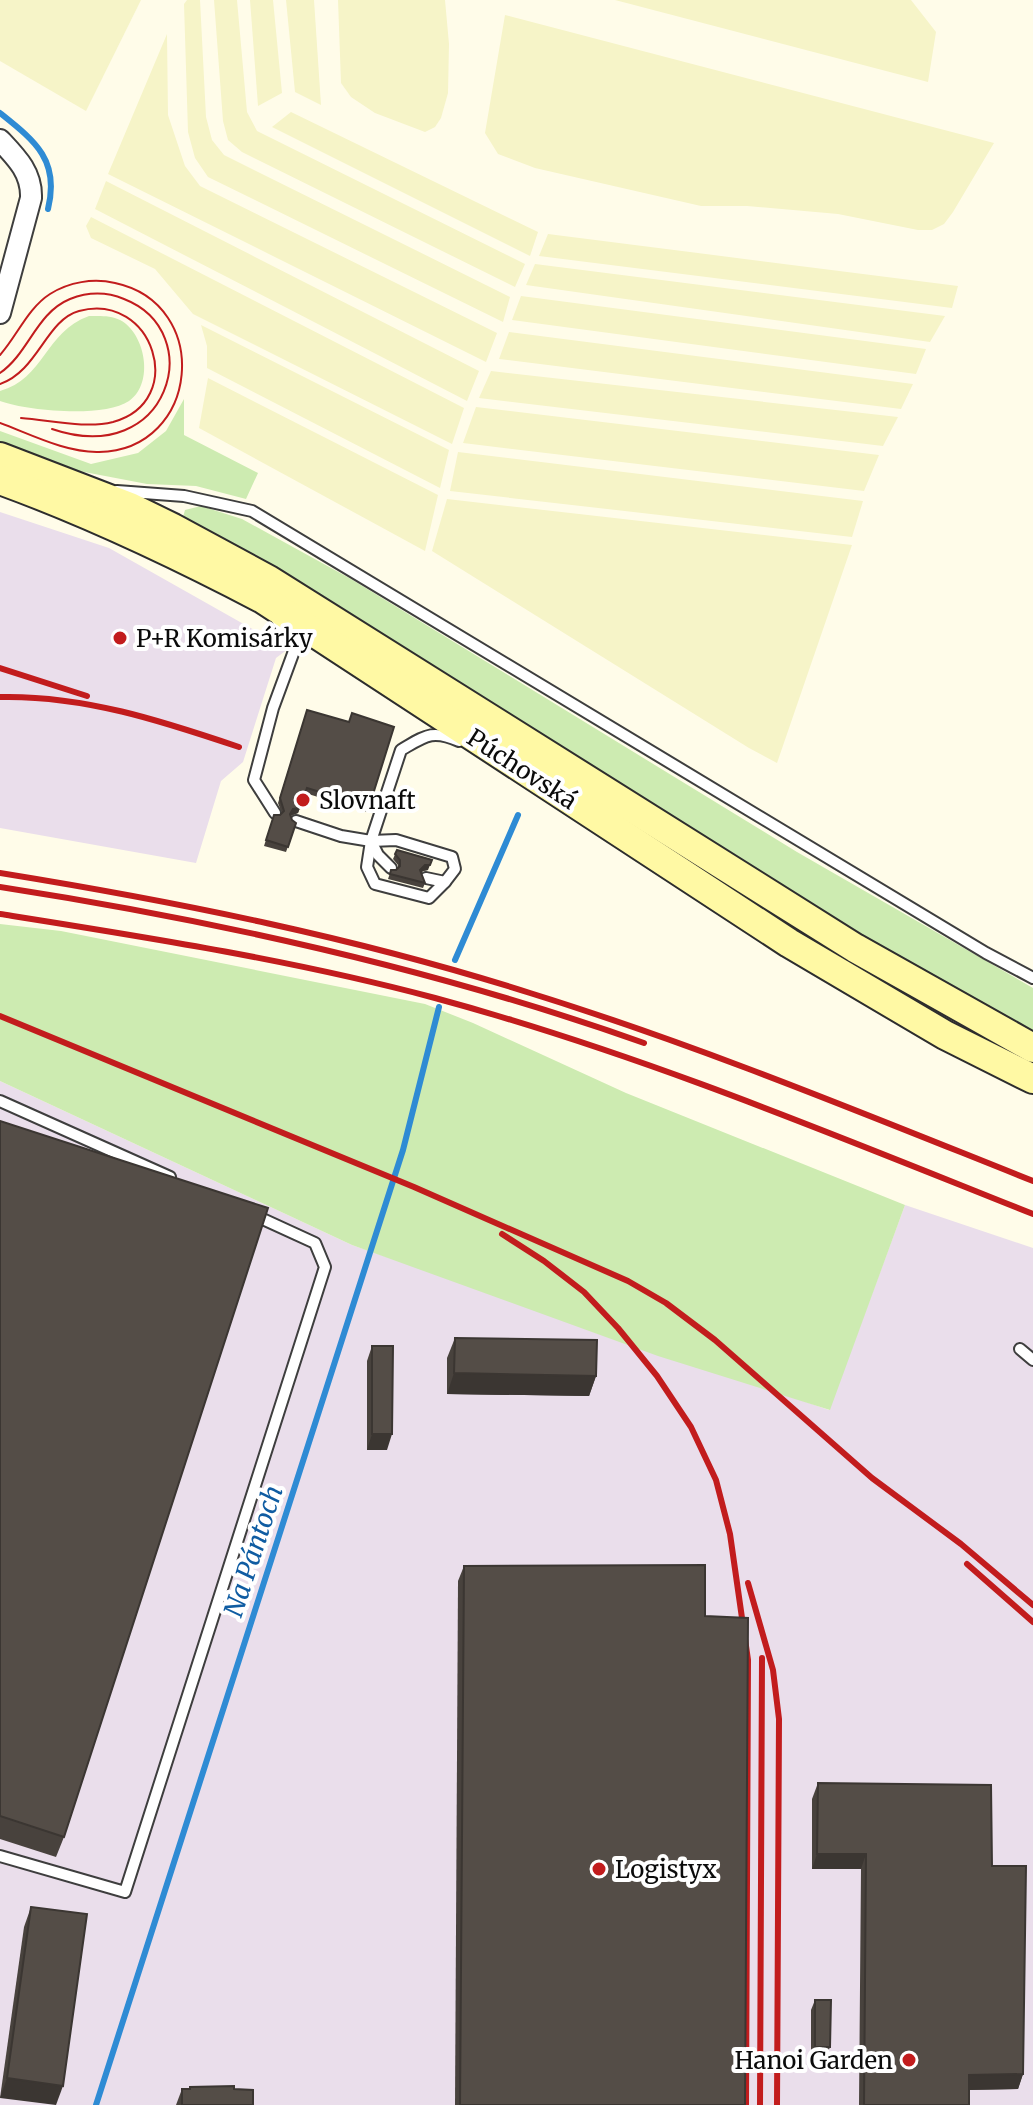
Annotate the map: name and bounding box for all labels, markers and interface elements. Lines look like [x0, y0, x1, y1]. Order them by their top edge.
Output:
place label: P+R Komisárky [136, 623, 313, 654]
marker: P+R Komisárky [111, 629, 129, 647]
street label: Púchovská [461, 722, 583, 816]
place label: Slovnaft [319, 785, 416, 816]
marker: Slovnaft [294, 791, 312, 809]
water label: Na Pántoch [216, 1481, 290, 1621]
place label: Logistyx [615, 1854, 717, 1885]
marker: Logistyx [590, 1860, 608, 1878]
place label: Hanoi Garden [734, 2045, 893, 2076]
marker: Hanoi Garden [900, 2051, 918, 2069]

